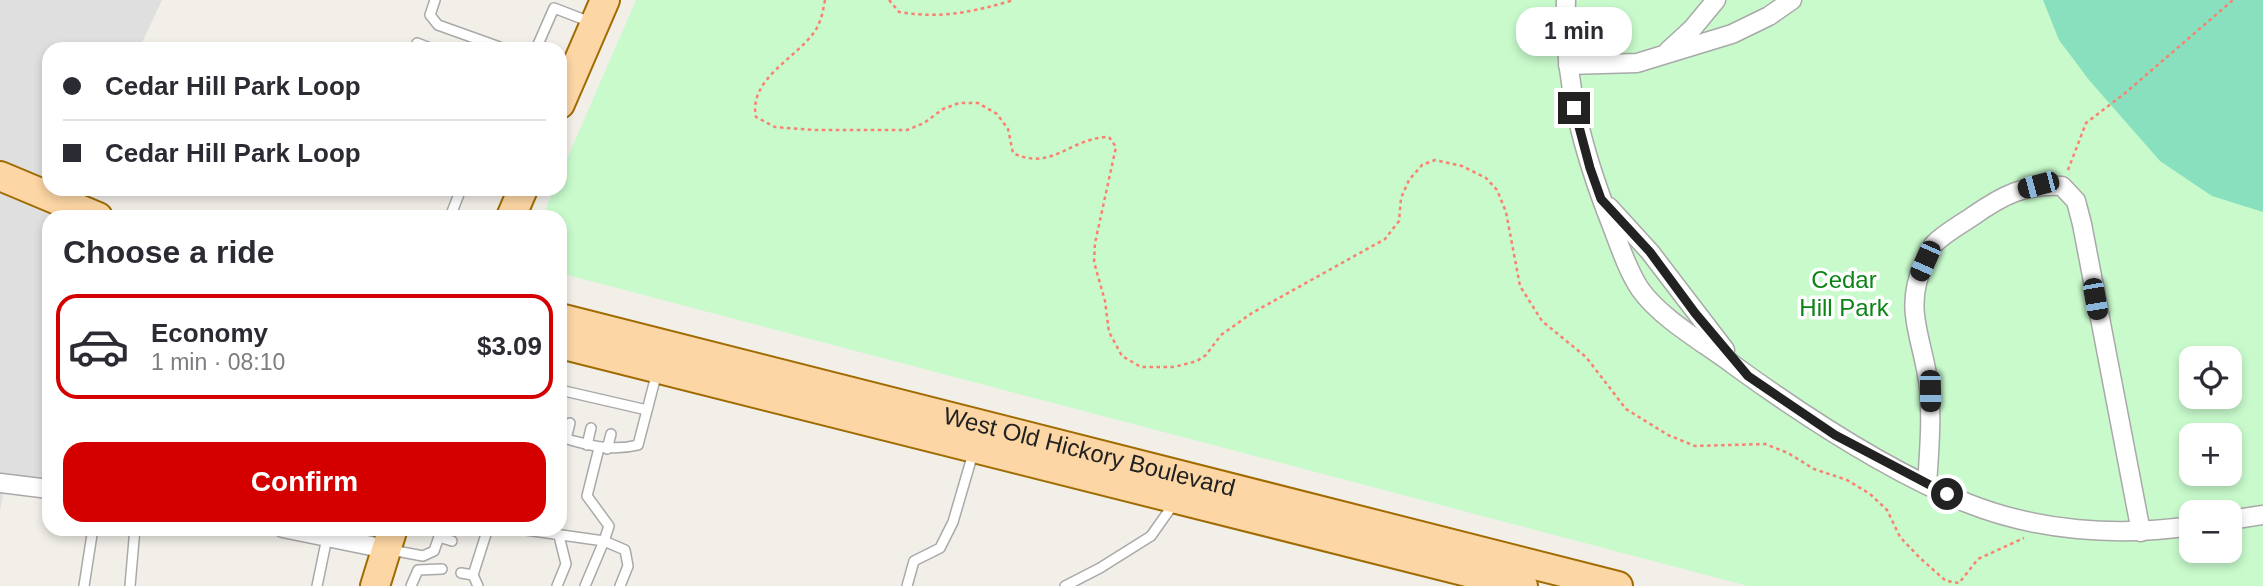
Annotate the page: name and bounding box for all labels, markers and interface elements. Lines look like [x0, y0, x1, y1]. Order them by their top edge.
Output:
callout: 1 min [1516, 7, 1632, 56]
text: 1 min [1544, 18, 1604, 44]
text: Cedar Hill Park Loop [105, 71, 361, 101]
route end [1558, 92, 1590, 124]
text: Cedar Hill Park Loop [105, 138, 361, 168]
car [2015, 169, 2062, 201]
text: Choose a ride [63, 234, 275, 270]
car [1907, 238, 1944, 284]
park label: Cedar Hill Park [1799, 266, 1890, 321]
car [2082, 276, 2109, 322]
icon: car [67, 315, 130, 378]
text: Economy [151, 318, 268, 348]
text: $3.09 [477, 331, 542, 361]
map controls [2179, 346, 2242, 563]
button: locate [2179, 346, 2242, 409]
text: 1 min · 08:10 [151, 349, 285, 375]
car [1920, 370, 1941, 412]
street label: West Old Hickory Boulevard [941, 402, 1238, 501]
button: + [2179, 423, 2242, 486]
button: Confirm [63, 442, 546, 522]
route start [1931, 478, 1963, 510]
button: − [2179, 500, 2242, 563]

